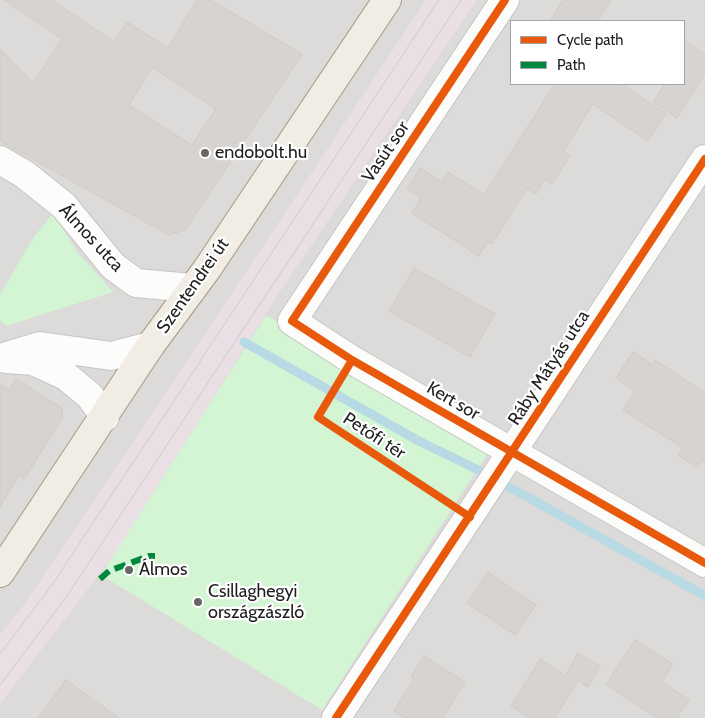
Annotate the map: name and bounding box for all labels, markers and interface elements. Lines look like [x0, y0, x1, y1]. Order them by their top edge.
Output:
legend [510, 20, 685, 85]
text: Cycle path [557, 31, 623, 49]
text: Path [557, 56, 586, 74]
street label: Vasút sor [358, 117, 414, 187]
place label: endobolt.hu [215, 142, 307, 164]
marker: endobolt.hu [199, 147, 211, 159]
street label: Álmos utca [54, 200, 128, 276]
street label: Szentendrei út [152, 234, 234, 338]
street label: Ráby Mátyás utca [504, 306, 594, 430]
street label: Kert sor [423, 377, 483, 425]
street label: Petőfi tér [339, 408, 409, 464]
place label: Álmos [139, 559, 187, 581]
marker: Álmos [123, 564, 135, 576]
place label: Csillaghegyi országzászló [208, 581, 304, 624]
marker: Csillaghegyi országzászló [192, 596, 204, 608]

